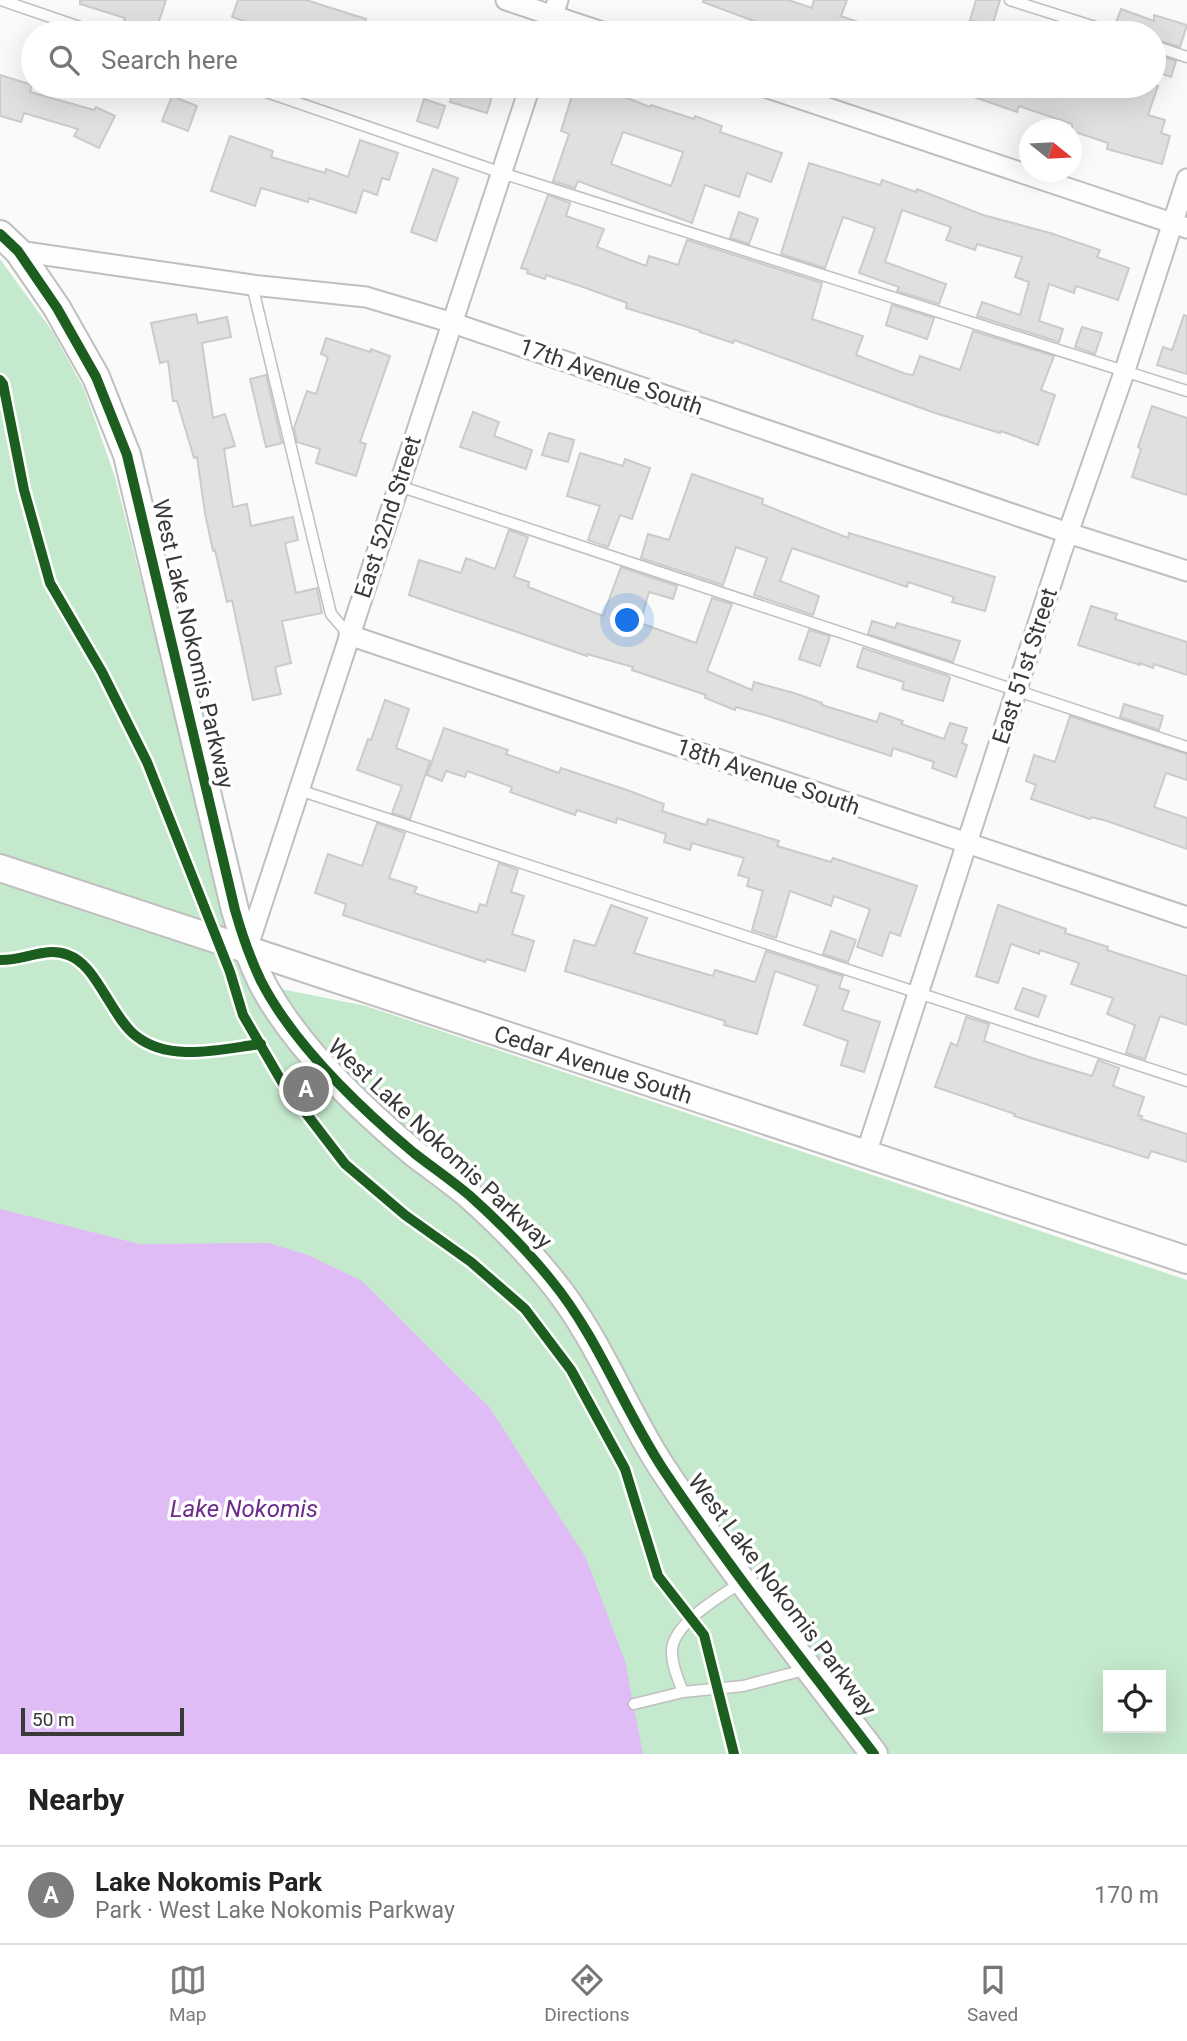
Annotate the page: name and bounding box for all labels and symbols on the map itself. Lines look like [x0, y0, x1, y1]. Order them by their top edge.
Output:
north arrow [1019, 119, 1082, 182]
street label: 17th Avenue South [516, 333, 706, 421]
street label: East 52nd Street [349, 433, 427, 601]
street label: West Lake Nokomis Parkway [147, 497, 239, 791]
street label: East 51st Street [987, 585, 1063, 747]
your location [610, 603, 644, 637]
street label: 18th Avenue South [673, 733, 863, 821]
street label: Cedar Avenue South [491, 1020, 695, 1110]
street label: West Lake Nokomis Parkway [323, 1033, 558, 1255]
pin: A [283, 1063, 329, 1115]
street label: West Lake Nokomis Parkway [682, 1469, 882, 1721]
water label: Lake Nokomis [170, 1495, 318, 1523]
scale bar [21, 1705, 184, 1737]

